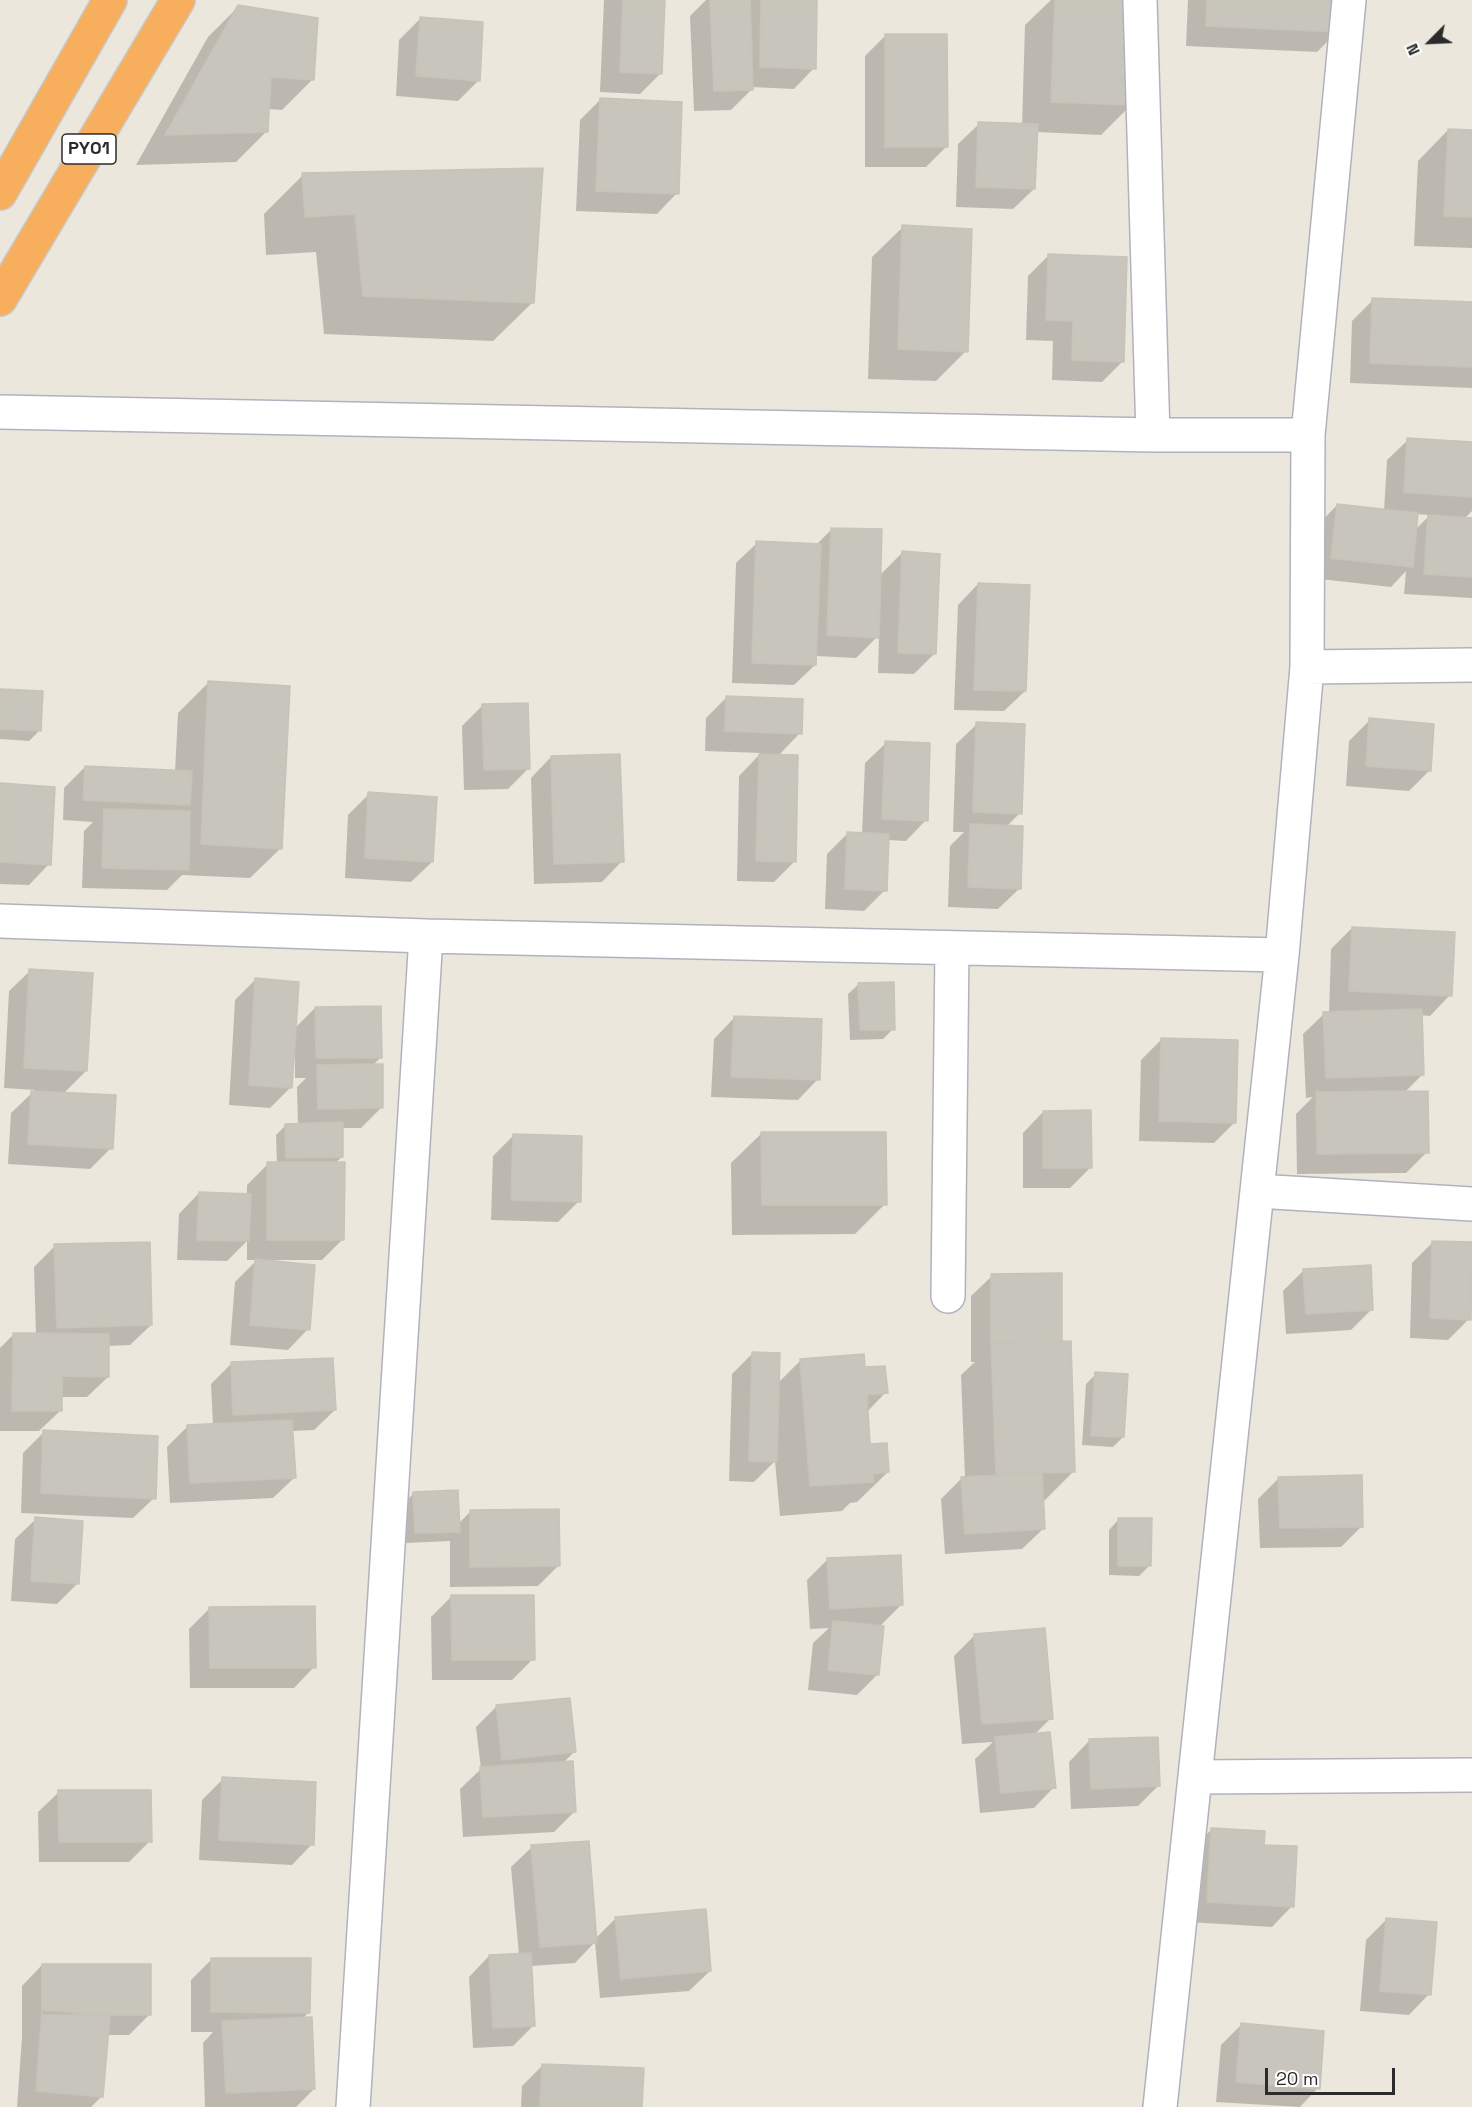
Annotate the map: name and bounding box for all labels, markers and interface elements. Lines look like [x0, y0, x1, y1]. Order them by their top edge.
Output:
north arrow [1400, 12, 1460, 72]
text: N [1401, 40, 1425, 59]
road number: PY01 [62, 134, 116, 164]
scale bar [1268, 2056, 1398, 2094]
text: 20 m [1276, 2067, 1319, 2090]

